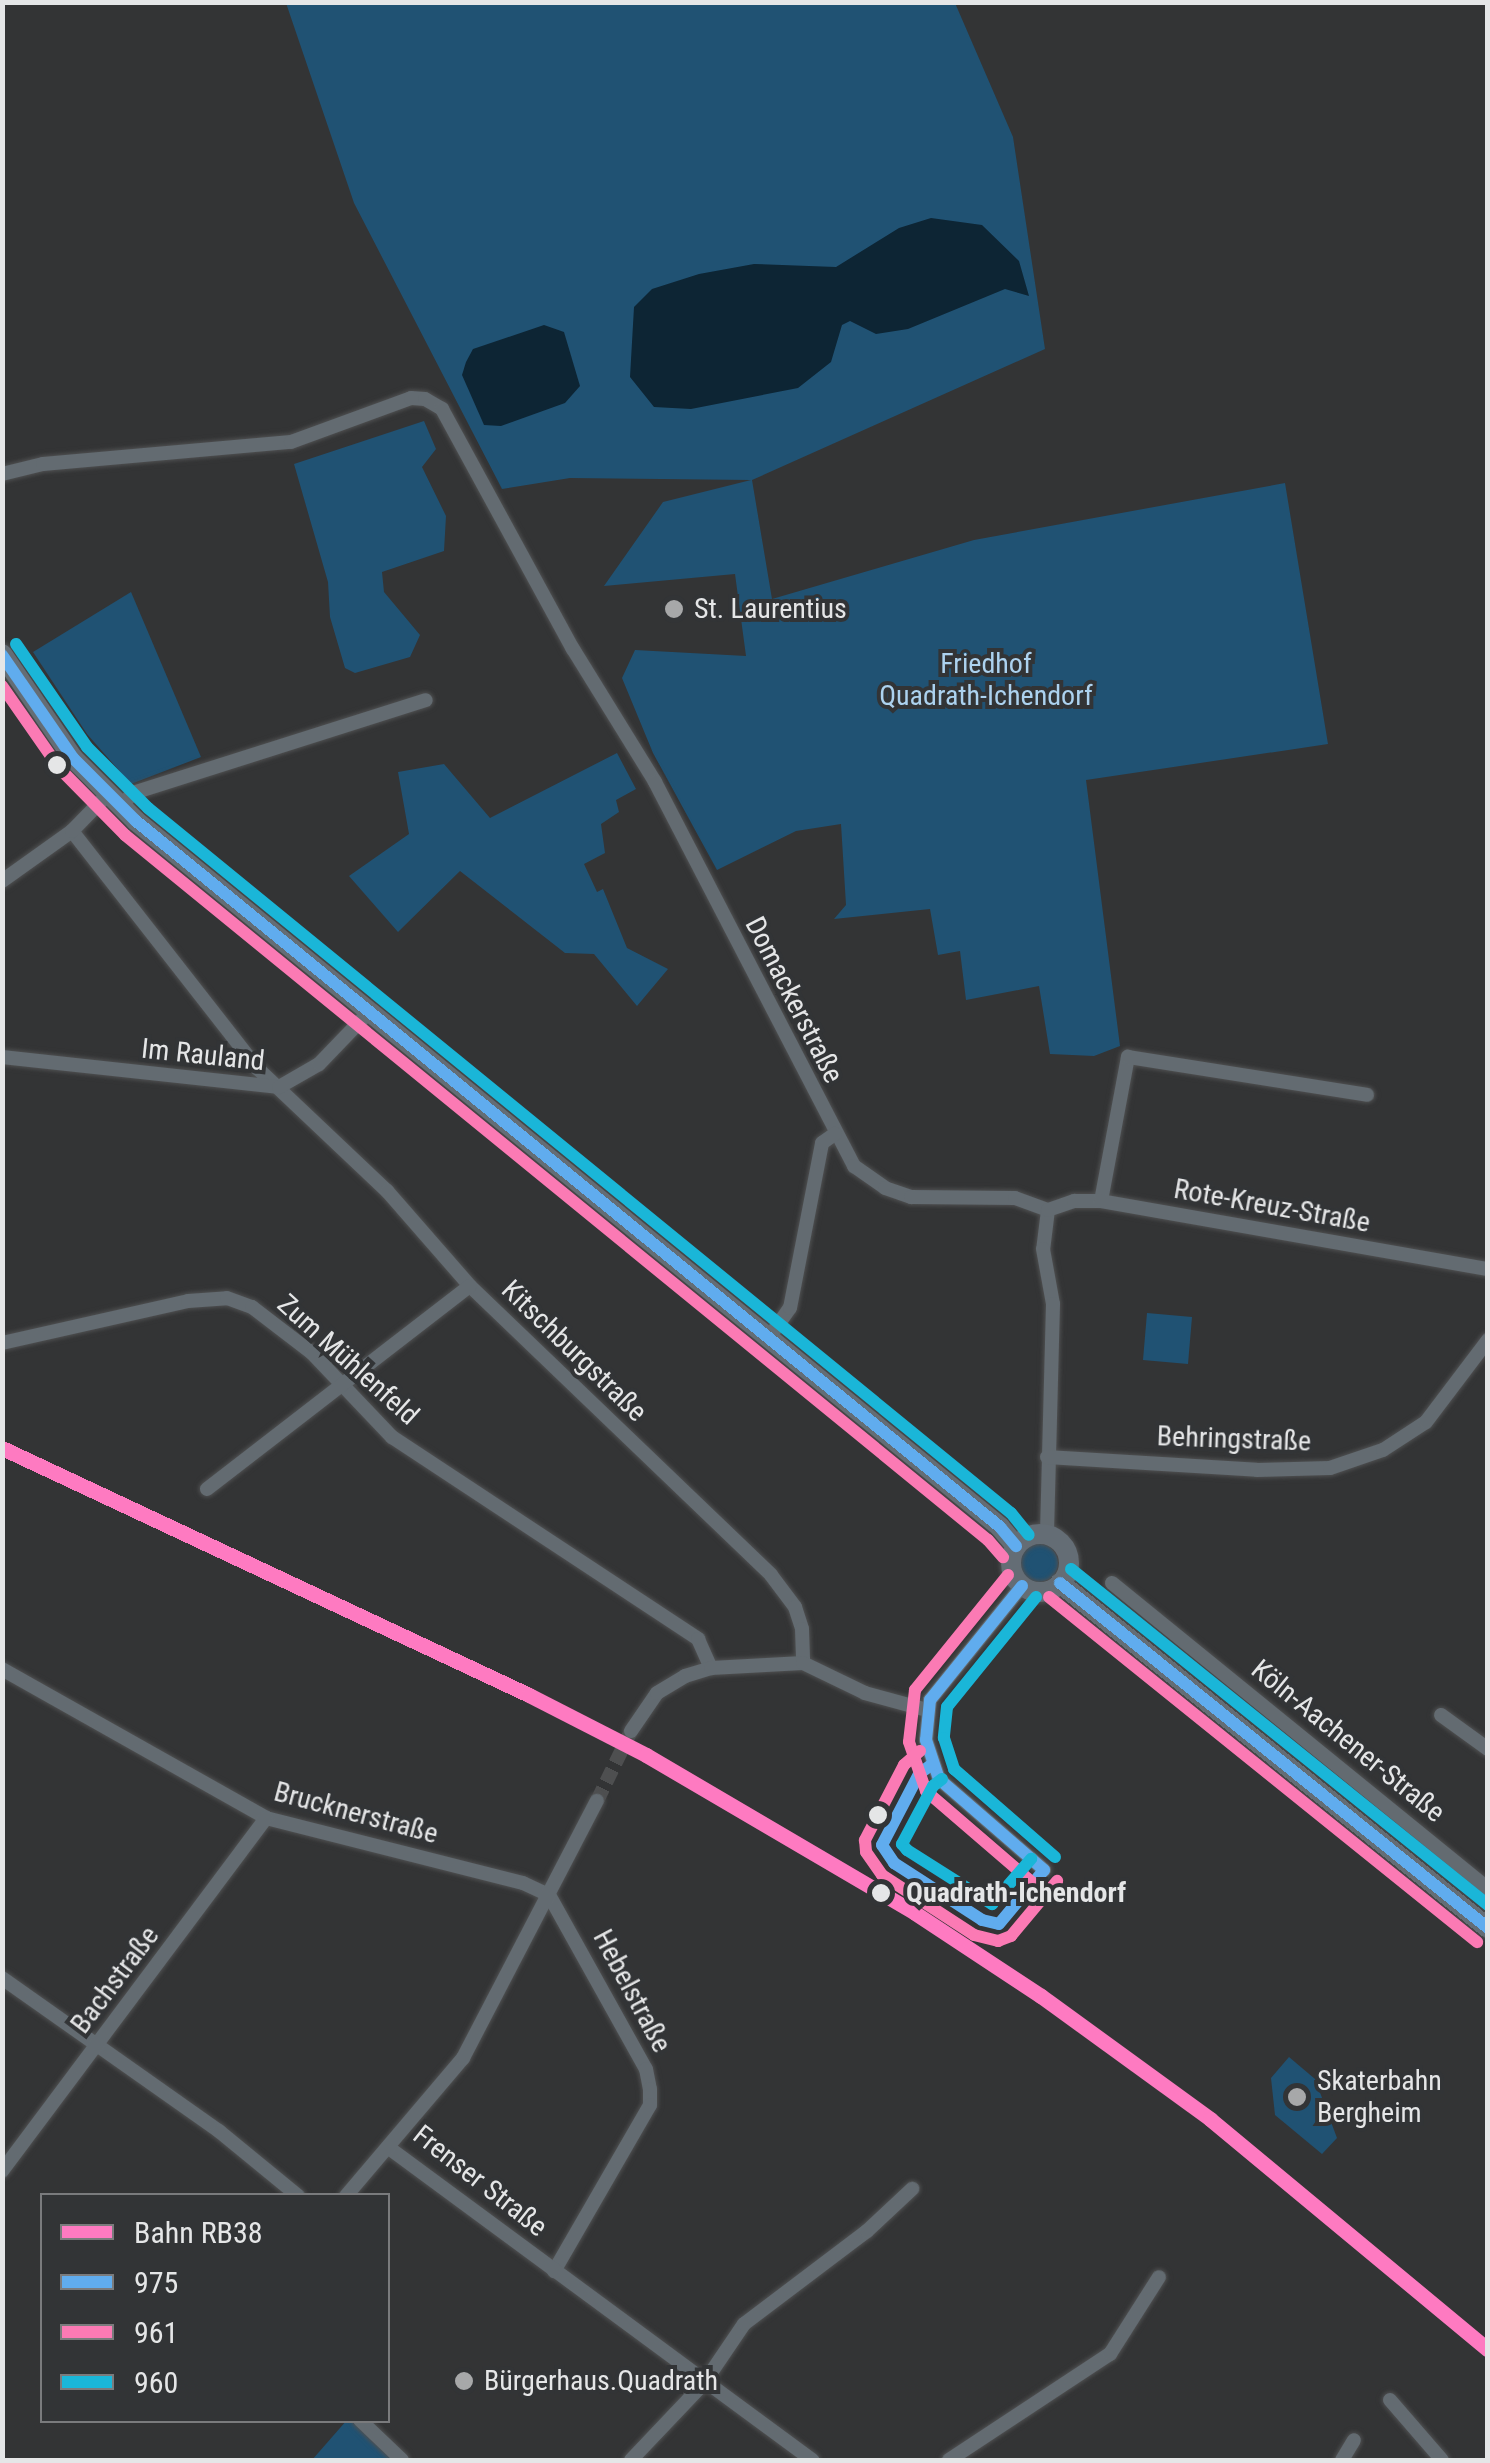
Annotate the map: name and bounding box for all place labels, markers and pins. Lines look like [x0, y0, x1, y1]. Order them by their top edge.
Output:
place label: St. Laurentius [694, 592, 847, 626]
marker: St. Laurentius [663, 598, 685, 620]
unlabelled marker [47, 755, 67, 775]
unlabelled marker [868, 1805, 888, 1825]
place label: Quadrath-Ichendorf [906, 1876, 1126, 1910]
marker: Quadrath-Ichendorf [865, 1877, 897, 1909]
place label: Skaterbahn Bergheim [1317, 2064, 1442, 2130]
marker: Skaterbahn Bergheim [1286, 2086, 1308, 2108]
place label: Bürgerhaus.Quadrath [484, 2364, 718, 2398]
marker: Bürgerhaus.Quadrath [453, 2370, 475, 2392]

